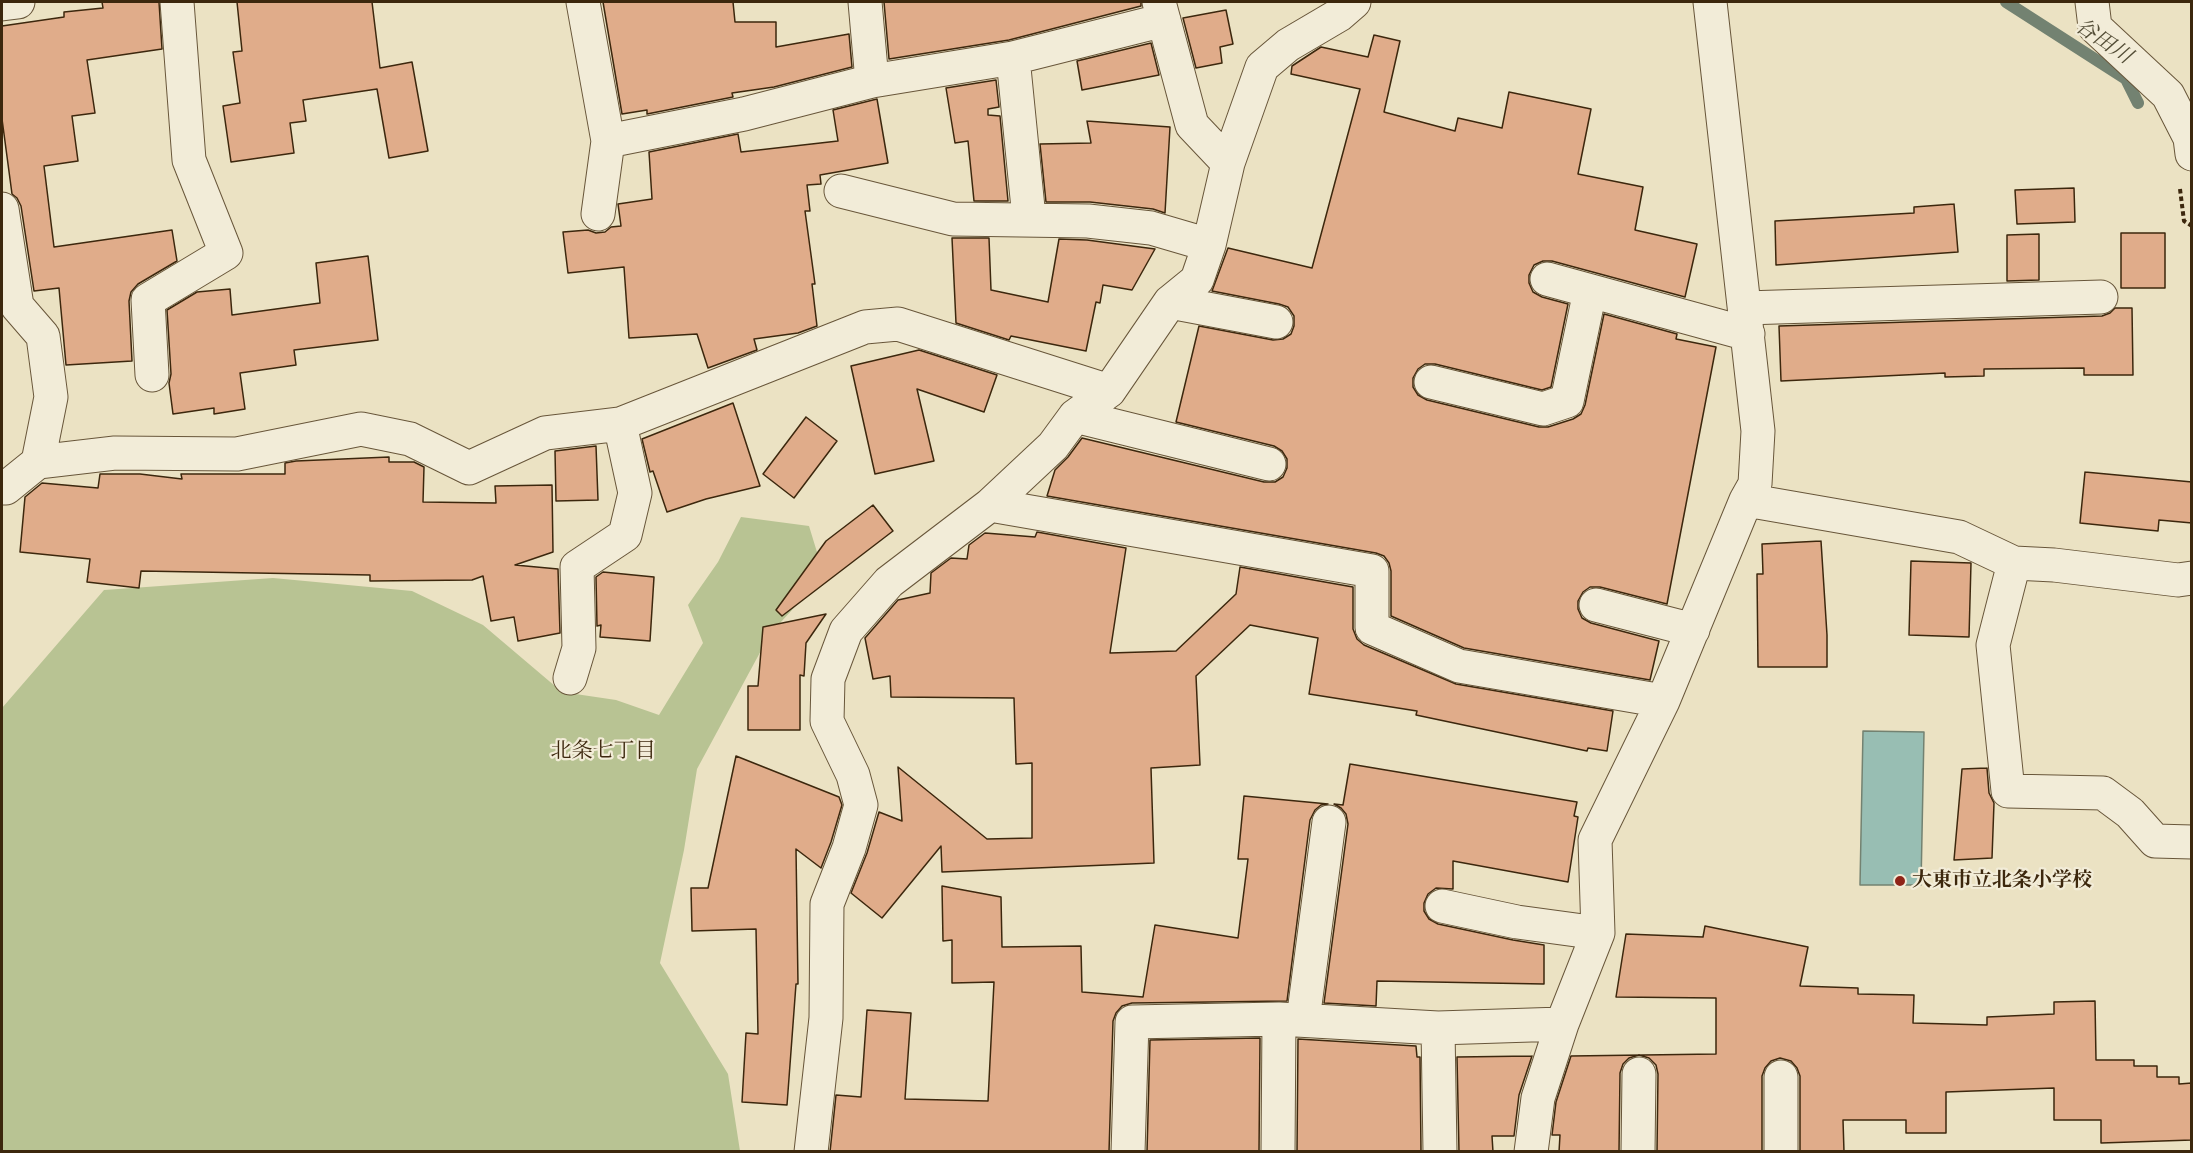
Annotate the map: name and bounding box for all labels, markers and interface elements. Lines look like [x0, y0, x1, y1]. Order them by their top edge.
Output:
water label: 谷田川 [2070, 14, 2136, 70]
district label: 北条七丁目 [551, 739, 655, 765]
place label: 大東市立北条小学校 [1912, 869, 2092, 893]
marker: 大東市立北条小学校 [1893, 874, 1907, 888]

